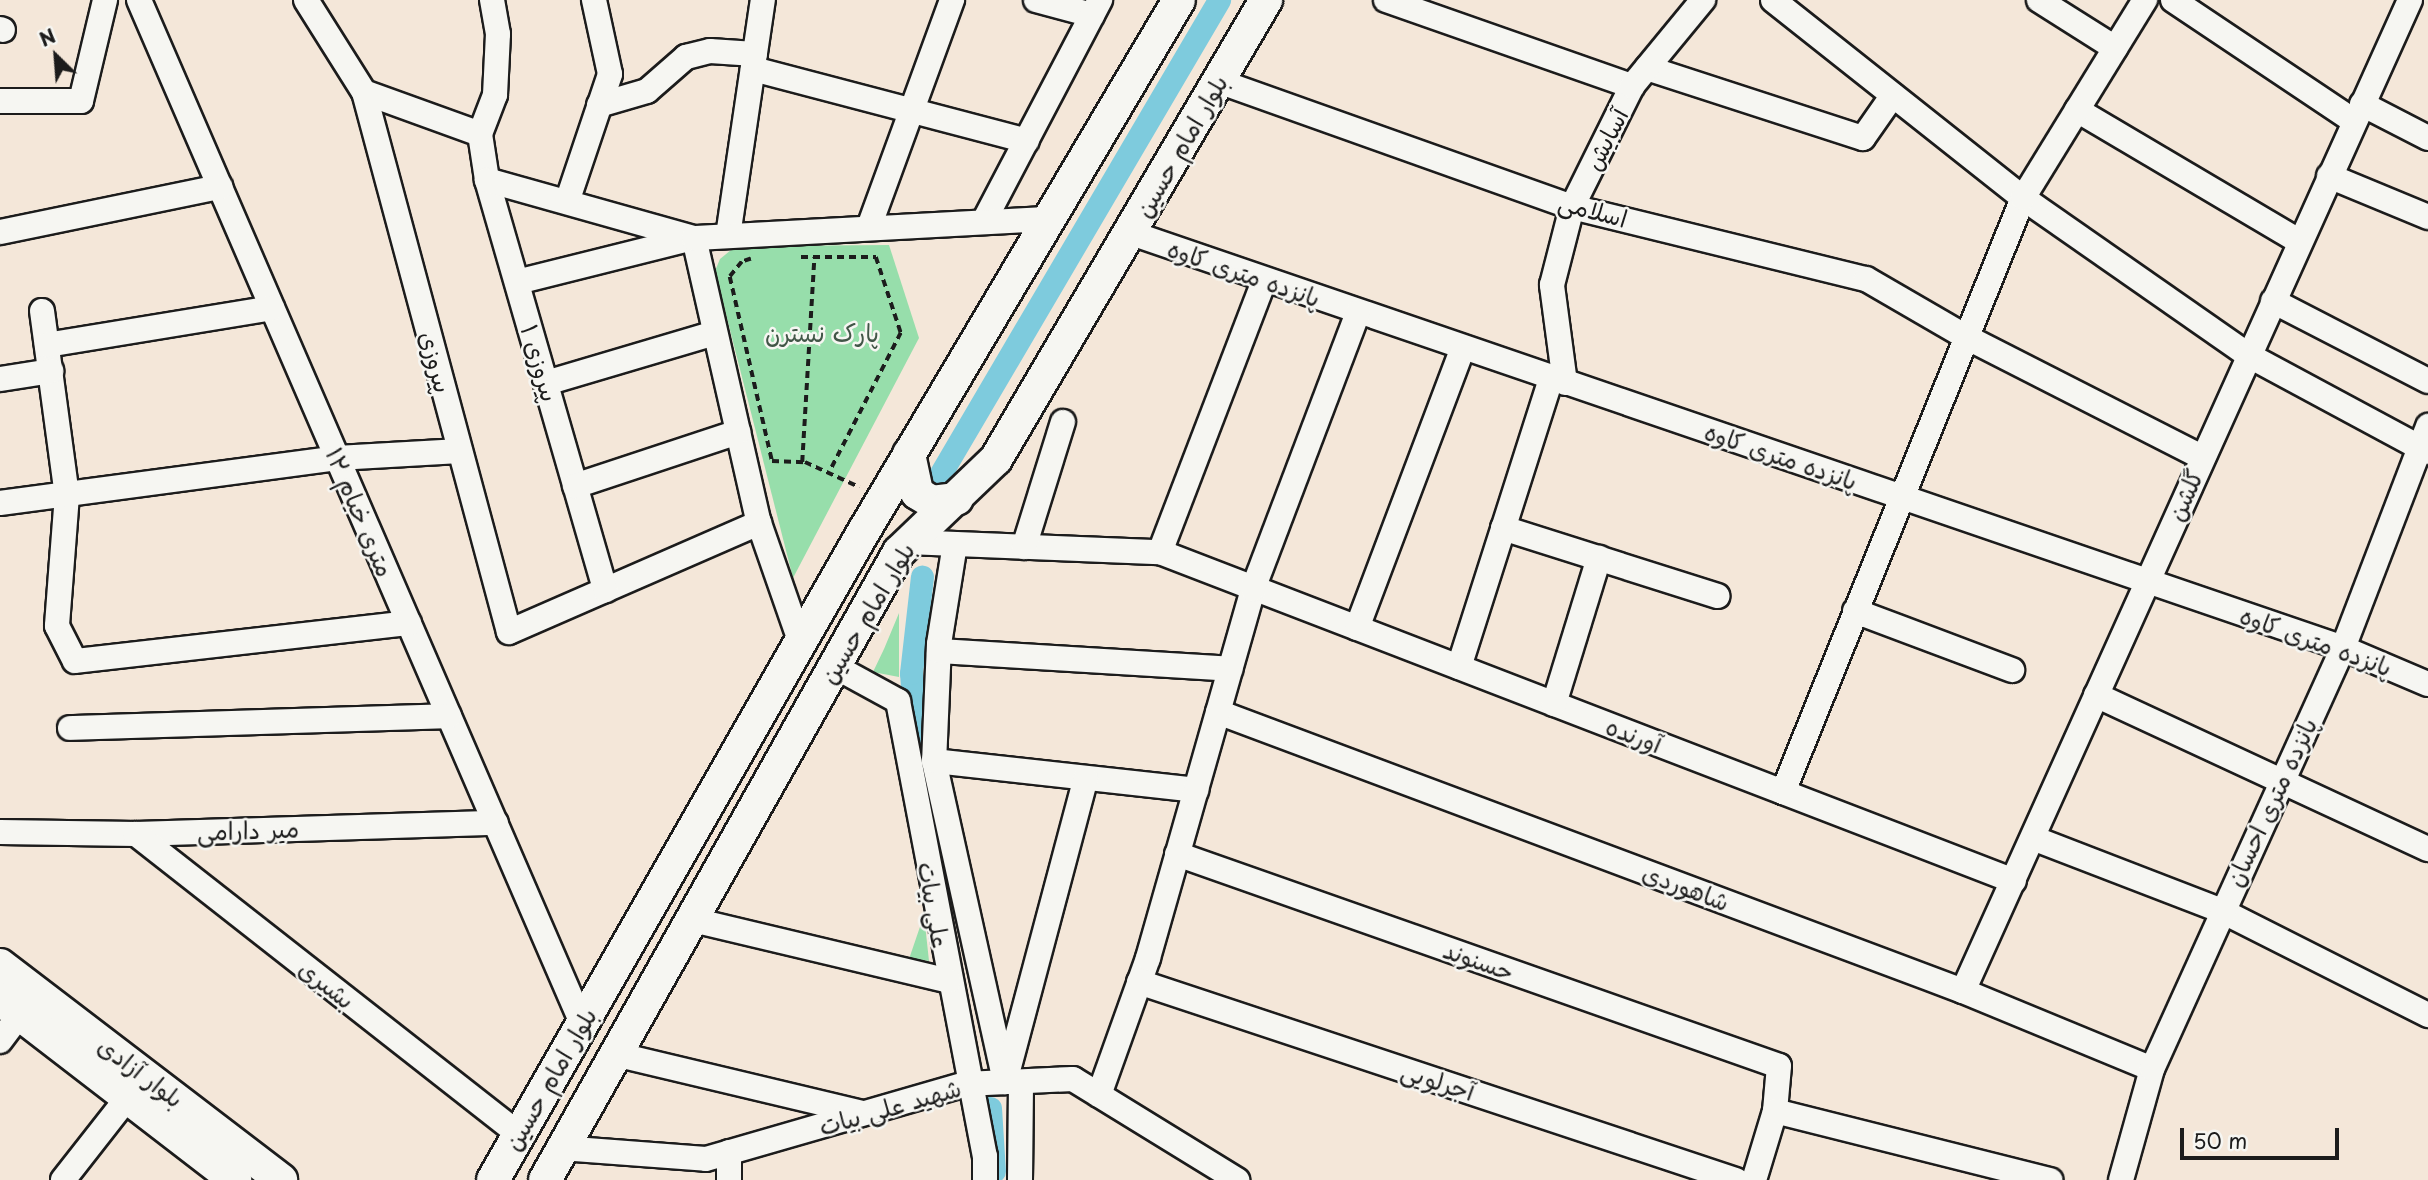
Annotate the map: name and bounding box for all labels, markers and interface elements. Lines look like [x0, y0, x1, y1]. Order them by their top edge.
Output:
north arrow [21, 21, 91, 91]
text: N [34, 21, 60, 53]
street label: بلوار امام حسین [1129, 70, 1233, 222]
street label: آسایش [1578, 103, 1634, 175]
street label: اسلامی [1555, 187, 1631, 233]
street label: پانزده متری کاوه [1164, 233, 1324, 313]
park label: پارک نسترن [765, 319, 879, 347]
street label: پیروزی ۱ [515, 321, 565, 405]
street label: پیروزی [414, 328, 458, 396]
street label: پانزده متری کاوه [1701, 416, 1861, 496]
street label: ۱۲ متری خیام [320, 443, 400, 581]
street label: گلشن [2161, 465, 2209, 525]
street label: بلوار امام حسین [814, 537, 920, 689]
street label: پانزده متری کاوه [2236, 600, 2396, 682]
street label: آورنده [1602, 711, 1666, 759]
street label: پانزده متری احسان [2219, 713, 2323, 891]
street label: میر دارامی [196, 814, 300, 846]
street label: شاهوردی [1639, 857, 1733, 917]
street label: علی بیات [912, 860, 956, 950]
street label: حسنوند [1440, 935, 1516, 985]
street label: بشیری [294, 954, 360, 1014]
street label: بلوار امام حسین [498, 1003, 602, 1155]
street label: بلوار آزادی [93, 1031, 189, 1113]
street label: آجرلویی [1398, 1056, 1478, 1106]
street label: شهید علی بیات [816, 1073, 964, 1141]
scale bar [2183, 1114, 2342, 1158]
text: 50 m [2193, 1124, 2247, 1156]

